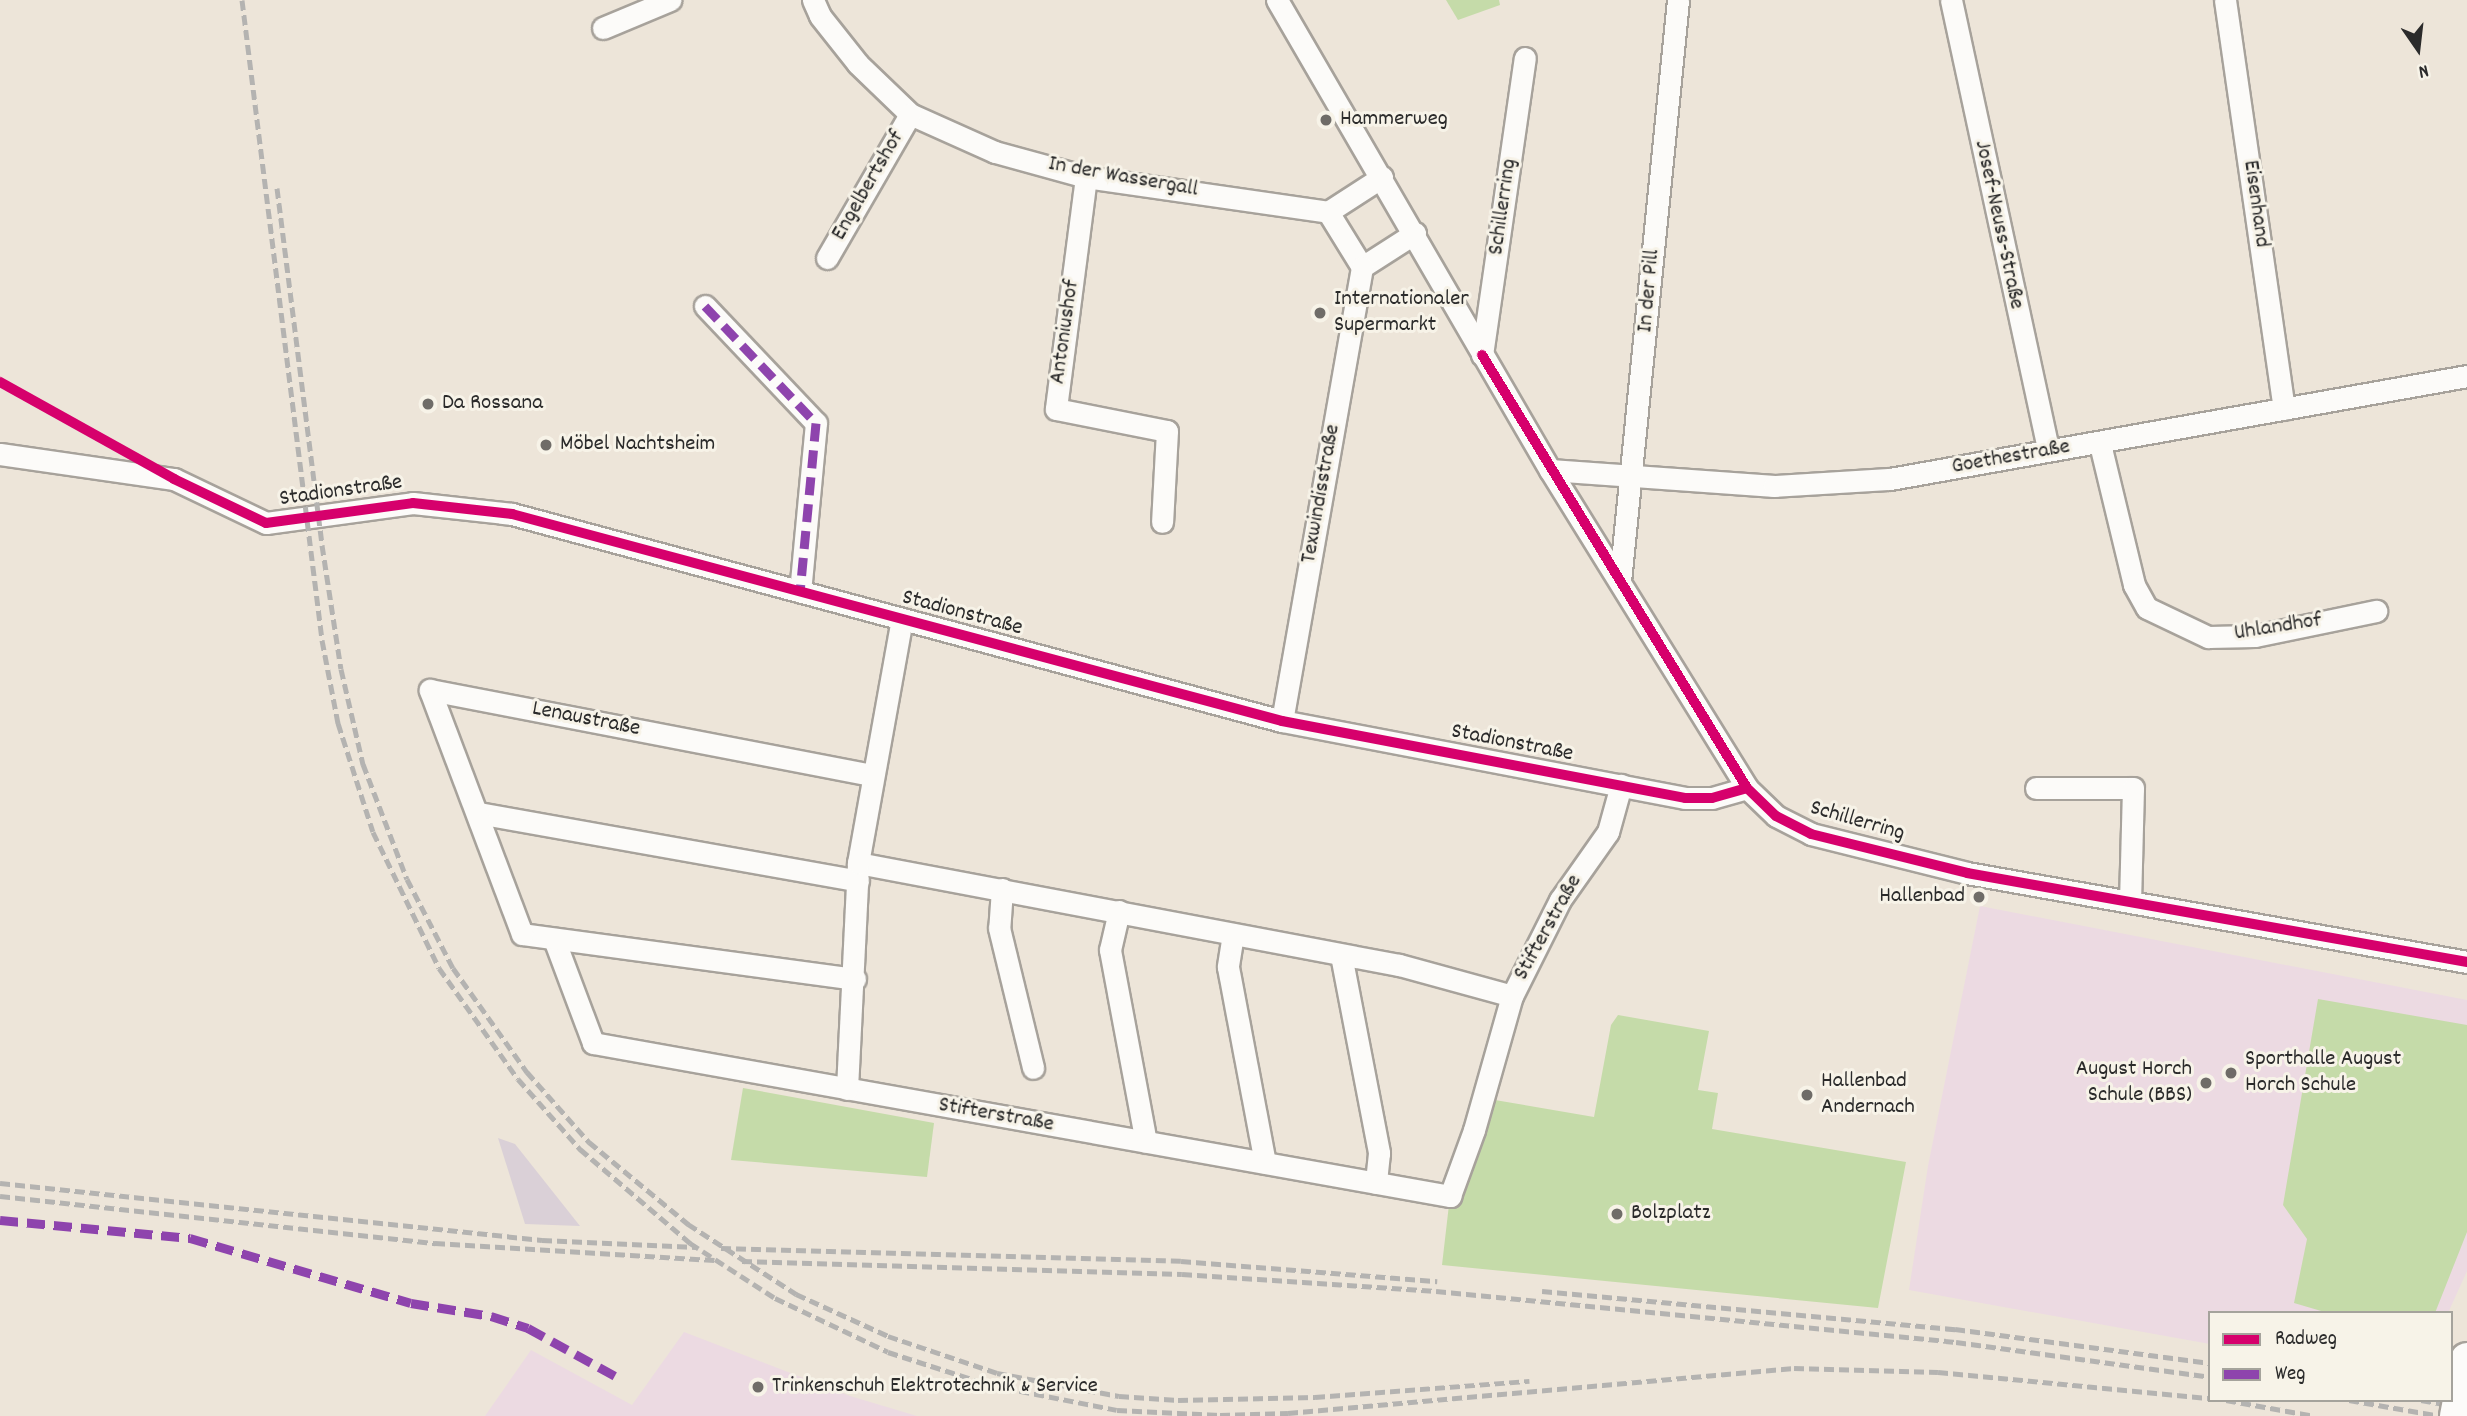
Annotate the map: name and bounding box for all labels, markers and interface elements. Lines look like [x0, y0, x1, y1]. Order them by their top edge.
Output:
north arrow [2383, 14, 2453, 84]
text: N [2415, 56, 2431, 84]
place label: Hammerweg [1340, 106, 1448, 134]
marker: Hammerweg [1318, 112, 1334, 128]
street label: Engelbertshof [826, 126, 912, 246]
street label: Josef-Neuss-Straße [1967, 138, 2029, 312]
street label: In der Wassergall [1046, 151, 1200, 205]
street label: Schillerring [1484, 157, 1524, 257]
street label: Eisenhand [2235, 159, 2275, 249]
street label: In der Pill [1633, 248, 1667, 334]
street label: Antoniushof [1045, 278, 1087, 386]
place label: Internationaler Supermarkt [1334, 286, 1469, 340]
marker: Internationaler Supermarkt [1312, 305, 1328, 321]
place label: Da Rossana [442, 390, 543, 418]
marker: Da Rossana [420, 396, 436, 412]
street label: Texwindisstraße [1296, 422, 1348, 566]
place label: Möbel Nachtsheim [560, 431, 715, 459]
street label: Goethestraße [1950, 434, 2072, 482]
marker: Möbel Nachtsheim [538, 437, 554, 453]
street label: Stadionstraße [278, 470, 404, 514]
street label: Stadionstraße [899, 585, 1025, 643]
street label: Uhlandhof [2232, 607, 2324, 649]
street label: Lenaustraße [530, 696, 642, 744]
street label: Stadionstraße [1449, 719, 1575, 769]
street label: Schillerring [1806, 795, 1908, 849]
street label: Stifterstraße [1509, 870, 1589, 986]
place label: Hallenbad [1879, 883, 1965, 911]
marker: Hallenbad [1971, 889, 1987, 905]
place label: Sporthalle August Horch Schule [2245, 1046, 2401, 1100]
place label: August Horch Schule (BBS) [2076, 1056, 2192, 1110]
marker: Sporthalle August Horch Schule [2223, 1065, 2239, 1081]
place label: Hallenbad Andernach [1821, 1068, 1915, 1122]
marker: August Horch Schule (BBS) [2198, 1075, 2214, 1091]
marker: Hallenbad Andernach [1799, 1087, 1815, 1103]
street label: Stifterstraße [936, 1092, 1056, 1140]
place label: Bolzplatz [1631, 1200, 1710, 1228]
marker: Bolzplatz [1609, 1206, 1625, 1222]
legend [2208, 1311, 2453, 1402]
text: Radweg [2275, 1325, 2337, 1355]
text: Weg [2275, 1360, 2306, 1390]
place label: Trinkenschuh Elektrotechnik & Service [772, 1373, 1098, 1401]
marker: Trinkenschuh Elektrotechnik & Service [750, 1379, 766, 1395]

